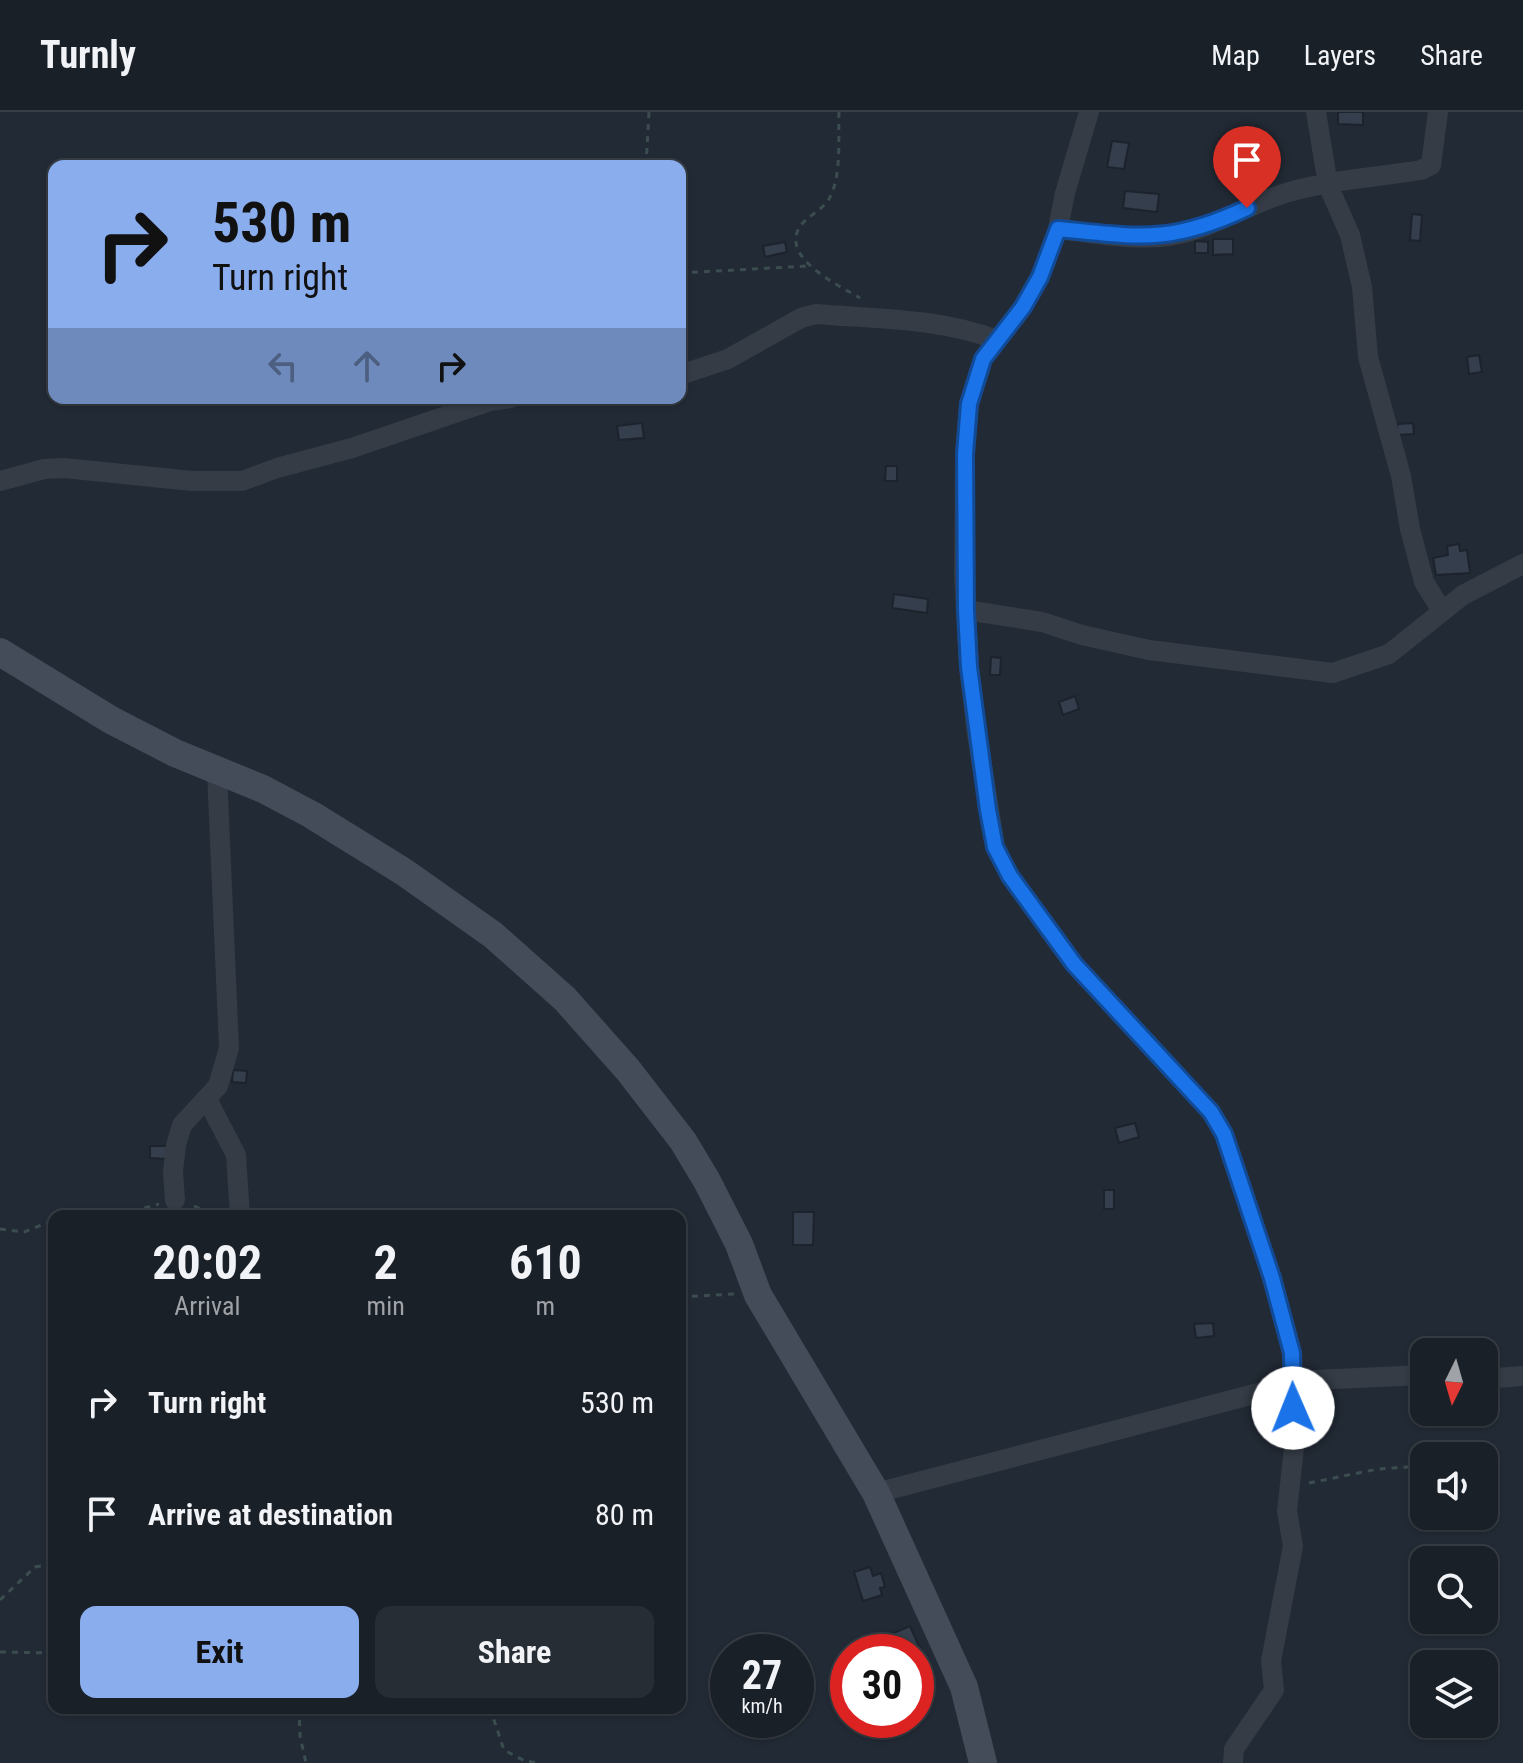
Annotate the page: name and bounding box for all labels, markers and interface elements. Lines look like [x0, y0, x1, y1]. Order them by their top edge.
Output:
text: Turnly [40, 33, 136, 77]
text: Map [1211, 39, 1260, 72]
text: Layers [1304, 39, 1376, 72]
text: Share [1420, 39, 1483, 72]
pin [1213, 126, 1281, 208]
icon: arrive [1225, 138, 1269, 182]
text: 530 m [212, 190, 351, 256]
icon: right [80, 192, 184, 296]
text: Turn right [212, 257, 348, 299]
icon: left [261, 344, 305, 388]
icon: ahead [345, 344, 389, 388]
icon: right [429, 344, 473, 388]
text: 20:02 [152, 1234, 262, 1291]
text: 2 [374, 1234, 398, 1291]
text: 610 [509, 1234, 582, 1291]
text: Arrival [174, 1291, 240, 1321]
text: min [367, 1291, 405, 1321]
text: m [536, 1291, 555, 1321]
north arrow [1410, 1338, 1498, 1426]
map controls [1410, 1338, 1498, 1738]
position arrow [1251, 1366, 1335, 1450]
icon: right [80, 1380, 124, 1424]
text: Turn right [148, 1385, 266, 1420]
text: 530 m [580, 1385, 654, 1420]
button: sound [1410, 1442, 1498, 1530]
icon: arrive [80, 1492, 124, 1536]
text: Arrive at destination [148, 1497, 393, 1532]
text: 80 m [595, 1497, 654, 1532]
button: search [1410, 1546, 1498, 1634]
button: Exit [80, 1606, 359, 1698]
button: Share [375, 1606, 654, 1698]
speed limit sign: 30 [830, 1634, 934, 1738]
button: layers [1410, 1650, 1498, 1738]
text: 27 [742, 1652, 782, 1699]
text: km/h [741, 1694, 783, 1718]

